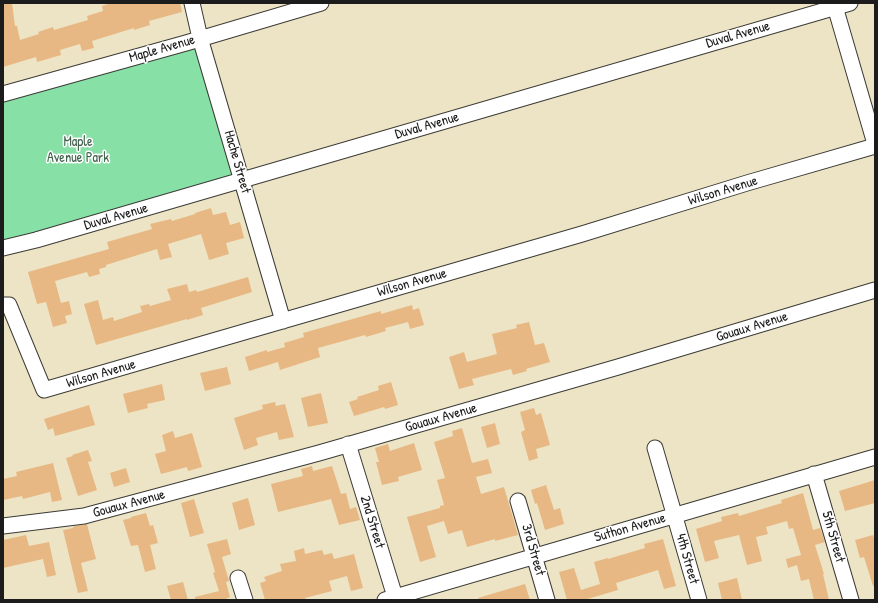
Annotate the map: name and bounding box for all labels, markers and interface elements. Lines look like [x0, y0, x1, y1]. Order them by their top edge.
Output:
street label: Duval Avenue [704, 18, 772, 52]
street label: Maple Avenue [127, 32, 197, 66]
street label: Duval Avenue [393, 109, 461, 143]
street label: Hache Street [220, 129, 254, 195]
park label: Maple Avenue Park [47, 134, 109, 166]
street label: Wilson Avenue [686, 173, 760, 209]
street label: Duval Avenue [82, 200, 150, 234]
street label: Wilson Avenue [375, 265, 449, 301]
street label: Gouaux Avenue [714, 308, 790, 346]
street label: Wilson Avenue [64, 356, 138, 392]
street label: Gouaux Avenue [403, 400, 479, 436]
street label: Gouaux Avenue [91, 486, 167, 522]
street label: 2nd Street [356, 494, 388, 550]
street label: 5th Street [818, 509, 848, 565]
street label: Suthon Avenue [592, 510, 668, 546]
street label: 3rd Street [518, 522, 548, 578]
street label: 4th Street [672, 532, 702, 586]

